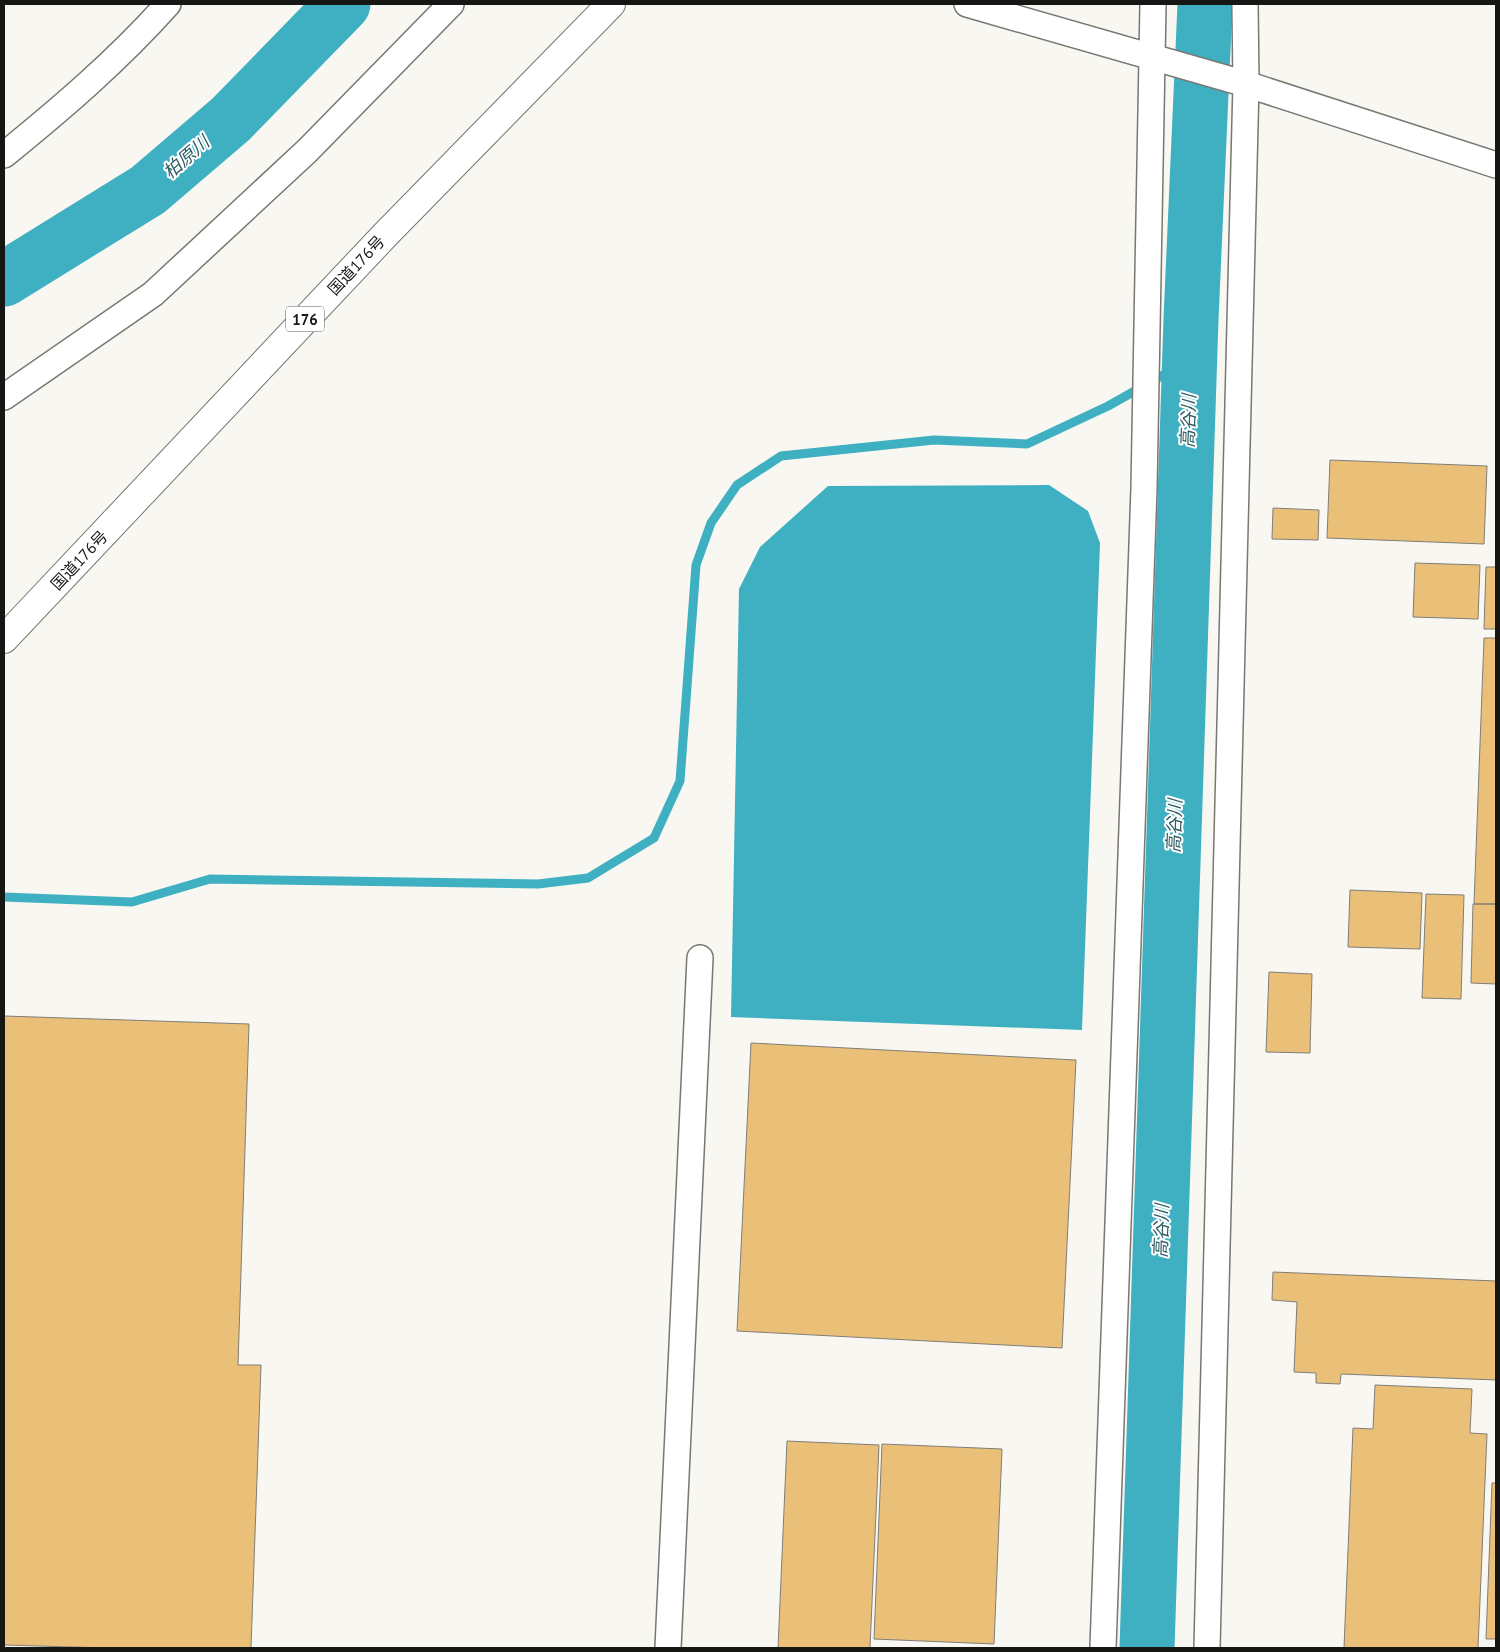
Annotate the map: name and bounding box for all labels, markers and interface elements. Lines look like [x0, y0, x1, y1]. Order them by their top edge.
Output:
water label: 柏原川 [158, 129, 215, 183]
street label: 国道176号 [323, 231, 389, 299]
road number: 176 [286, 306, 324, 332]
water label: 高谷川 [1176, 392, 1201, 448]
street label: 国道176号 [46, 526, 112, 594]
water label: 高谷川 [1162, 797, 1187, 853]
water label: 高谷川 [1149, 1202, 1174, 1258]

